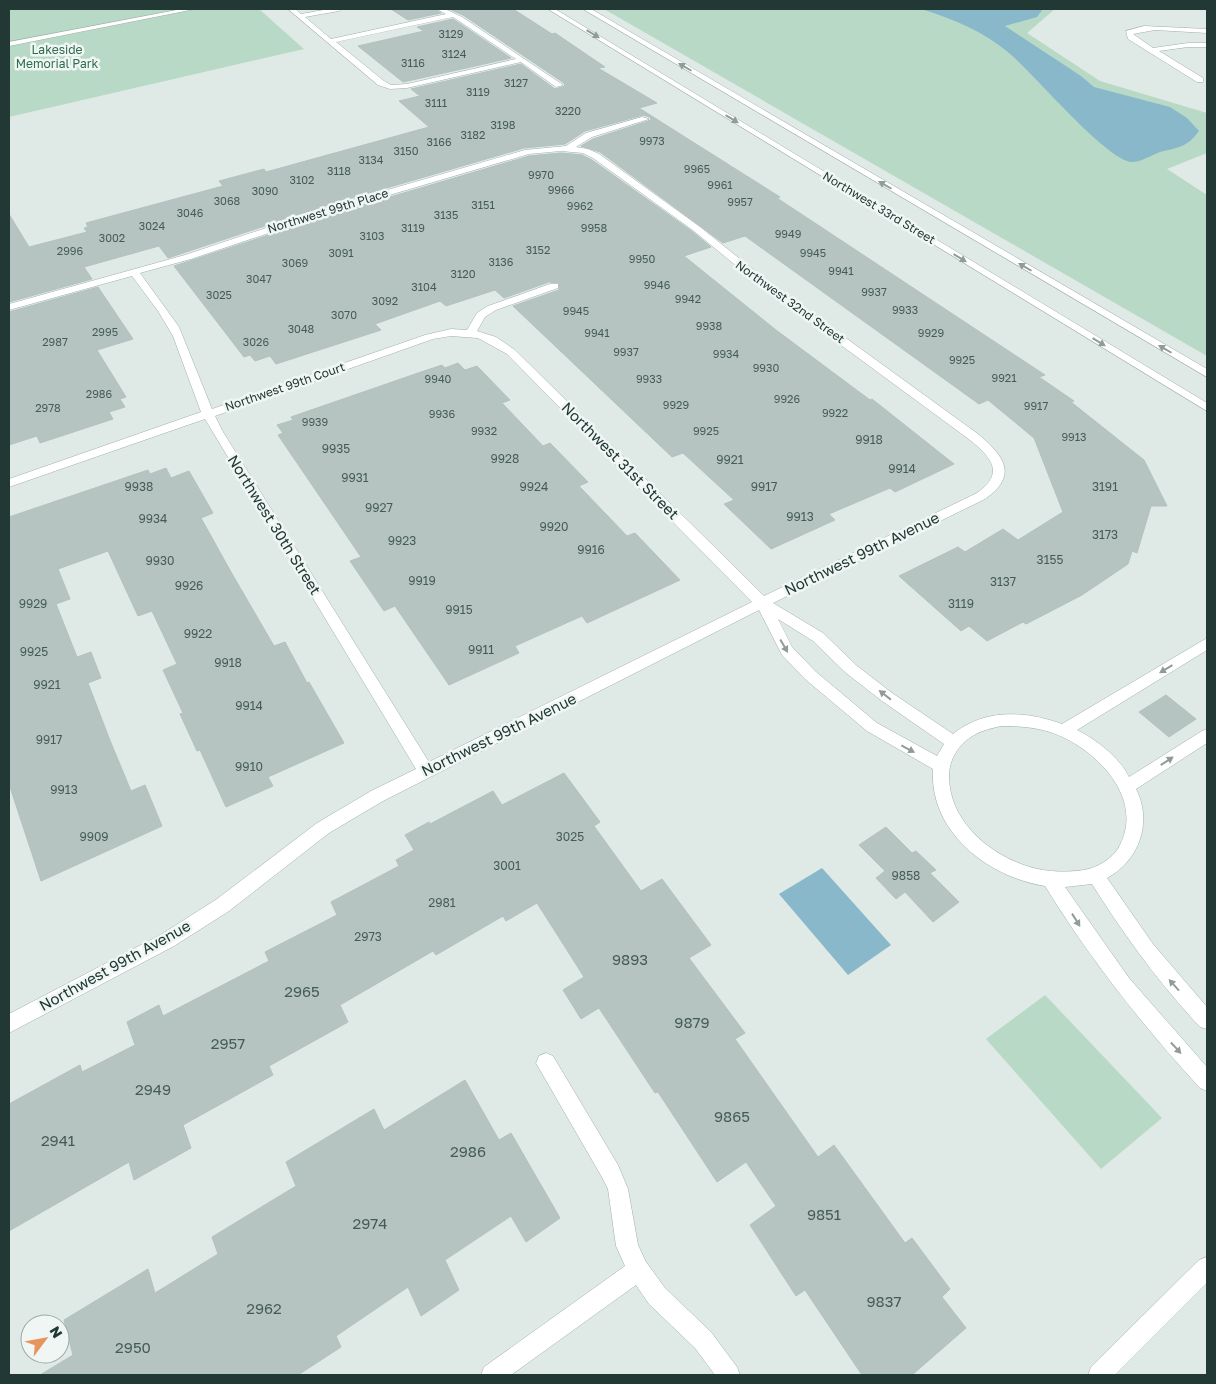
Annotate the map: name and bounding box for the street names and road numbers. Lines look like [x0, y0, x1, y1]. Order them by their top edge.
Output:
street label: Northwest 33rd Street [820, 168, 938, 247]
street label: Northwest 99th Place [266, 185, 390, 236]
street label: Northwest 32nd Street [733, 257, 848, 346]
street label: Northwest 99th Court [223, 359, 347, 414]
street label: Northwest 31st Street [558, 398, 683, 523]
street label: Northwest 30th Street [224, 451, 325, 598]
street label: Northwest 99th Avenue [781, 508, 942, 598]
street label: Northwest 99th Avenue [418, 689, 579, 779]
street label: Northwest 99th Avenue [36, 916, 194, 1014]

